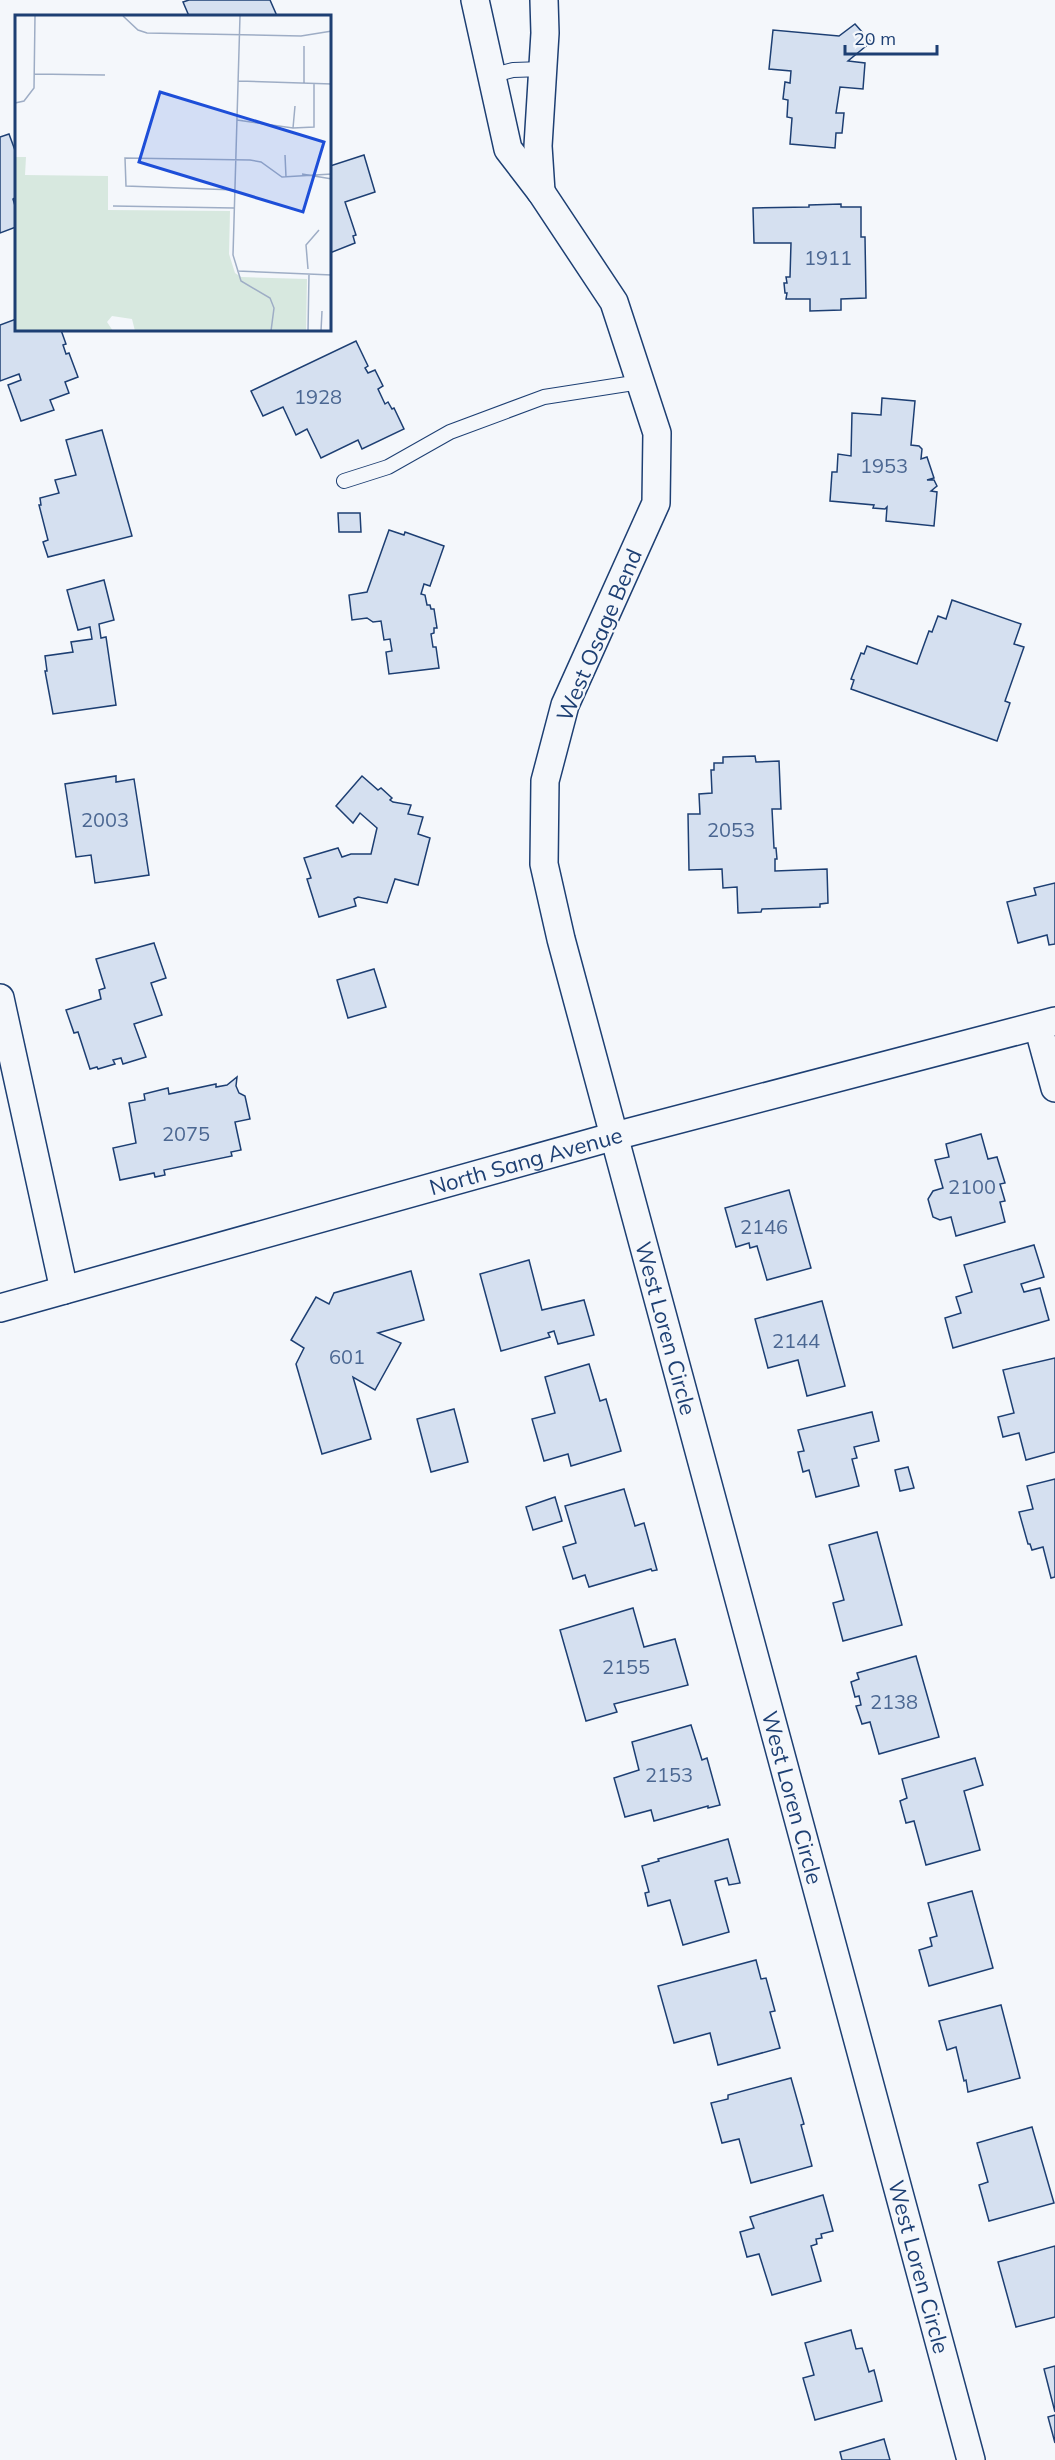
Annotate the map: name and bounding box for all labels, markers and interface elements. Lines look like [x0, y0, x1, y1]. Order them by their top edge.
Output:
inset map [15, 15, 332, 332]
scale bar [845, 18, 936, 56]
text: 20 m [854, 27, 896, 50]
house number: 1911 [804, 245, 852, 270]
house number: 1928 [294, 384, 342, 409]
house number: 1953 [860, 453, 908, 478]
street label: West Osage Bend [550, 545, 648, 725]
house number: 2003 [81, 807, 129, 832]
house number: 2053 [707, 817, 755, 842]
house number: 2075 [162, 1121, 210, 1146]
street label: North Sang Avenue [426, 1121, 625, 1201]
house number: 2100 [948, 1174, 996, 1199]
house number: 2146 [740, 1214, 788, 1239]
street label: West Loren Circle [629, 1238, 703, 1418]
house number: 2144 [772, 1328, 820, 1353]
house number: 601 [329, 1344, 365, 1369]
house number: 2155 [602, 1654, 650, 1679]
house number: 2138 [870, 1689, 918, 1714]
street label: West Loren Circle [756, 1708, 829, 1887]
house number: 2153 [645, 1762, 693, 1787]
street label: West Loren Circle [882, 2177, 956, 2357]

